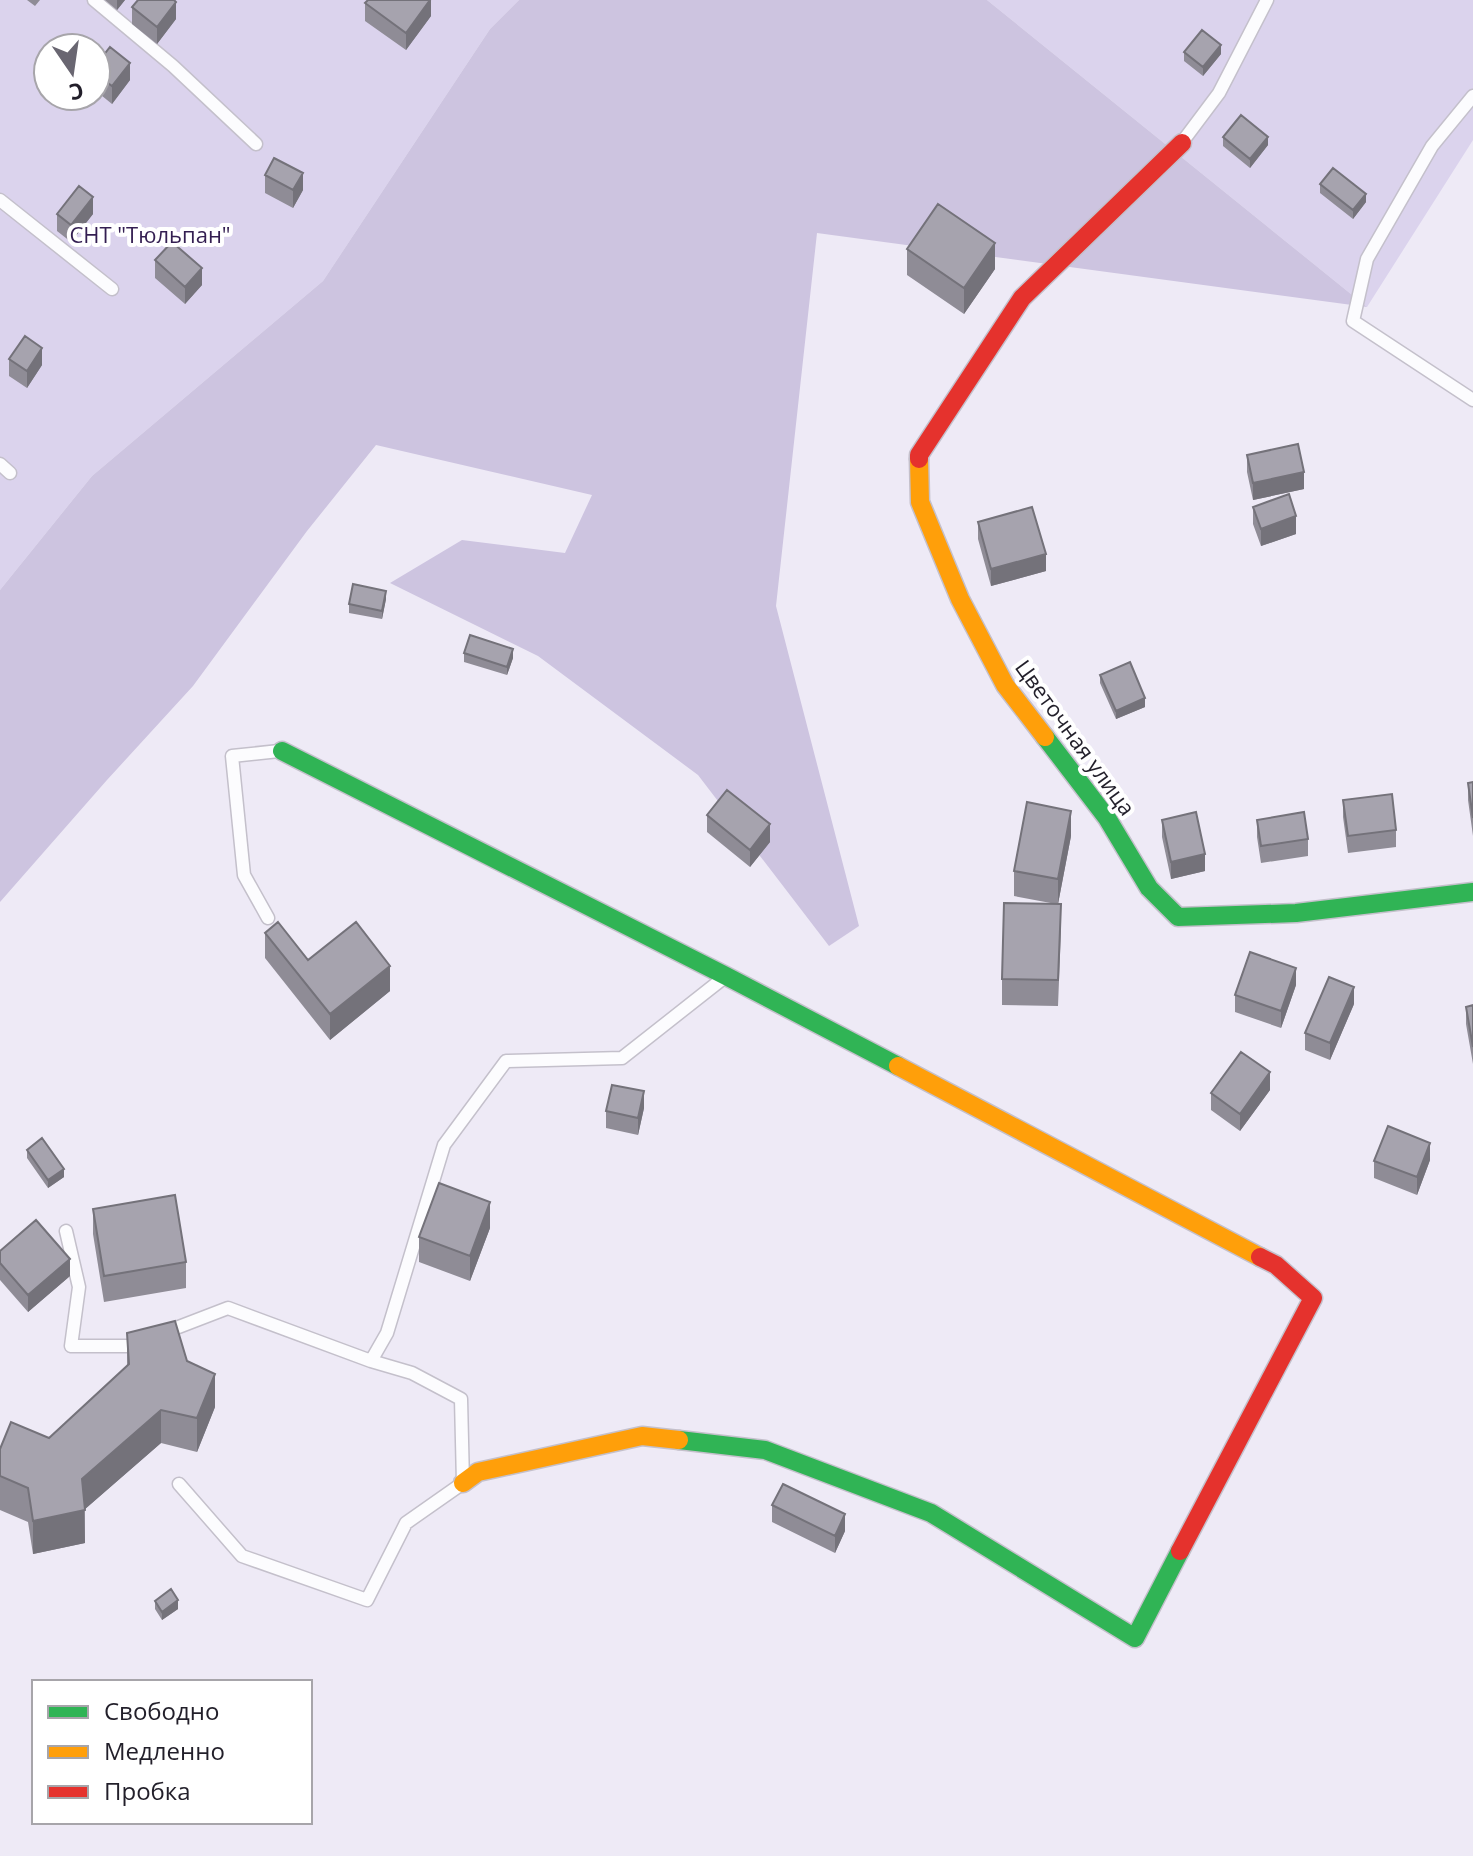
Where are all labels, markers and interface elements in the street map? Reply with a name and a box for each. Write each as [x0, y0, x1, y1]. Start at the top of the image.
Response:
north arrow [32, 32, 112, 112]
text: С [67, 76, 87, 109]
park label: СНТ "Тюльпан" [69, 219, 231, 249]
street label: Цветочная улица [1009, 653, 1143, 821]
legend [32, 1680, 312, 1824]
text: Свободно [104, 1694, 219, 1727]
text: Медленно [104, 1734, 225, 1767]
text: Пробка [104, 1774, 191, 1807]

